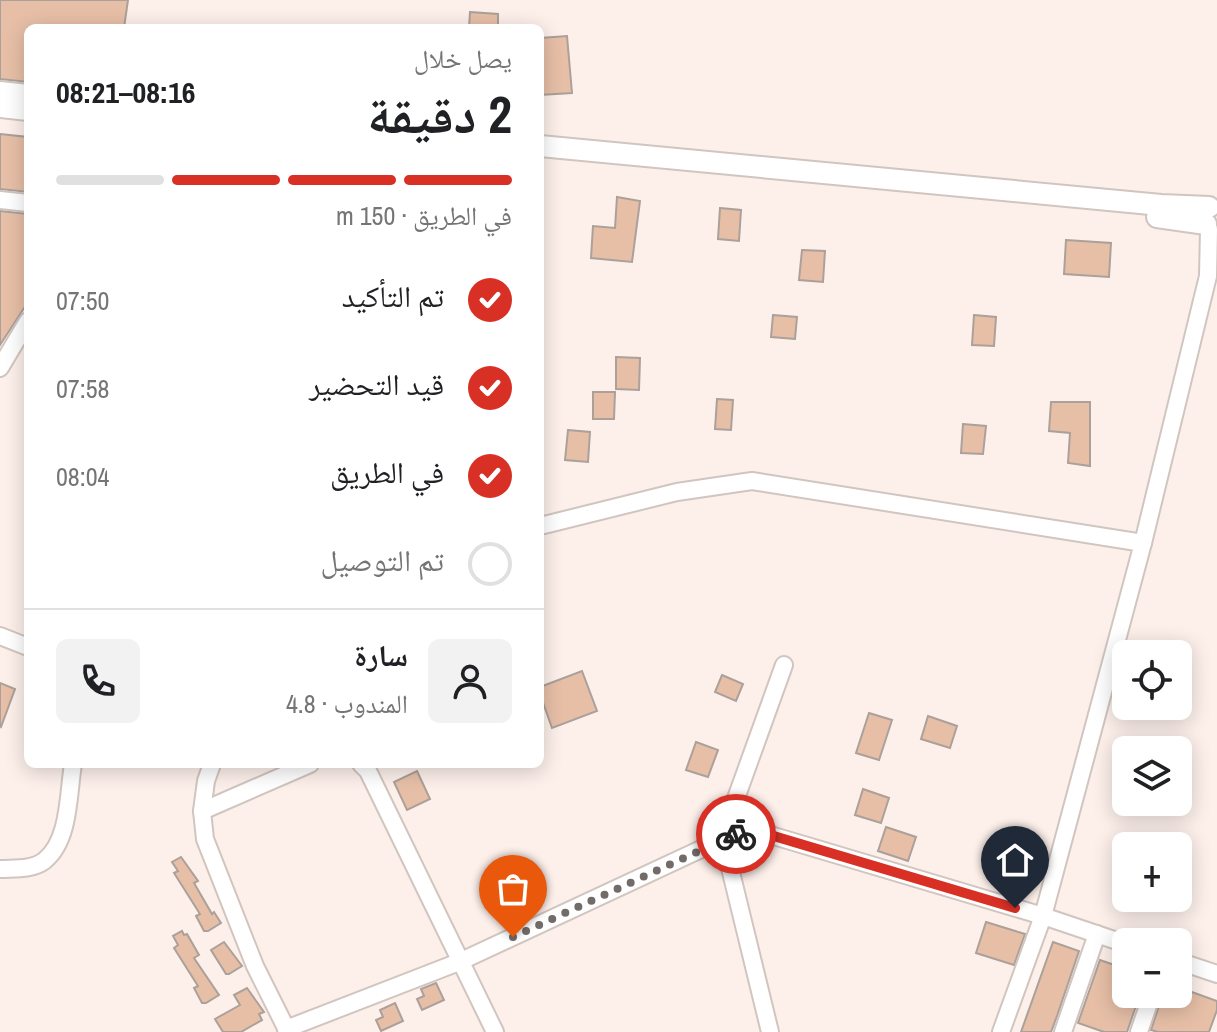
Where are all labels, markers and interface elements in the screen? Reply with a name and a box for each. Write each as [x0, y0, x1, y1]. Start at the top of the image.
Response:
text: يصل خلال [414, 41, 512, 76]
text: 08:16–08:21 [56, 72, 196, 112]
text: 2 دقيقة [367, 79, 512, 149]
text: في الطريق · 150 m [336, 198, 512, 233]
text: تم التأكيد [342, 276, 444, 316]
icon: check [468, 278, 512, 322]
text: 07:50 [56, 283, 109, 318]
text: قيد التحضير [309, 364, 444, 404]
icon: check [468, 366, 512, 410]
text: 07:58 [56, 371, 109, 406]
text: في الطريق [330, 452, 444, 492]
icon: check [468, 454, 512, 498]
text: 08:04 [56, 459, 109, 494]
text: تم التوصيل [321, 540, 444, 580]
text: سارة [354, 635, 408, 675]
button: phone [56, 639, 140, 723]
button: person [428, 639, 512, 723]
map controls [1112, 640, 1192, 1008]
button: locate [1112, 640, 1192, 720]
text: المندوب · 4.8 [286, 686, 408, 721]
button: layers [1112, 736, 1192, 816]
courier [696, 794, 776, 874]
icon: bike [714, 812, 758, 856]
pin [981, 826, 1049, 908]
button: + [1112, 832, 1192, 912]
icon: home [993, 838, 1037, 882]
pin [479, 855, 547, 937]
icon: bag [491, 867, 535, 911]
button: − [1112, 928, 1192, 1008]

